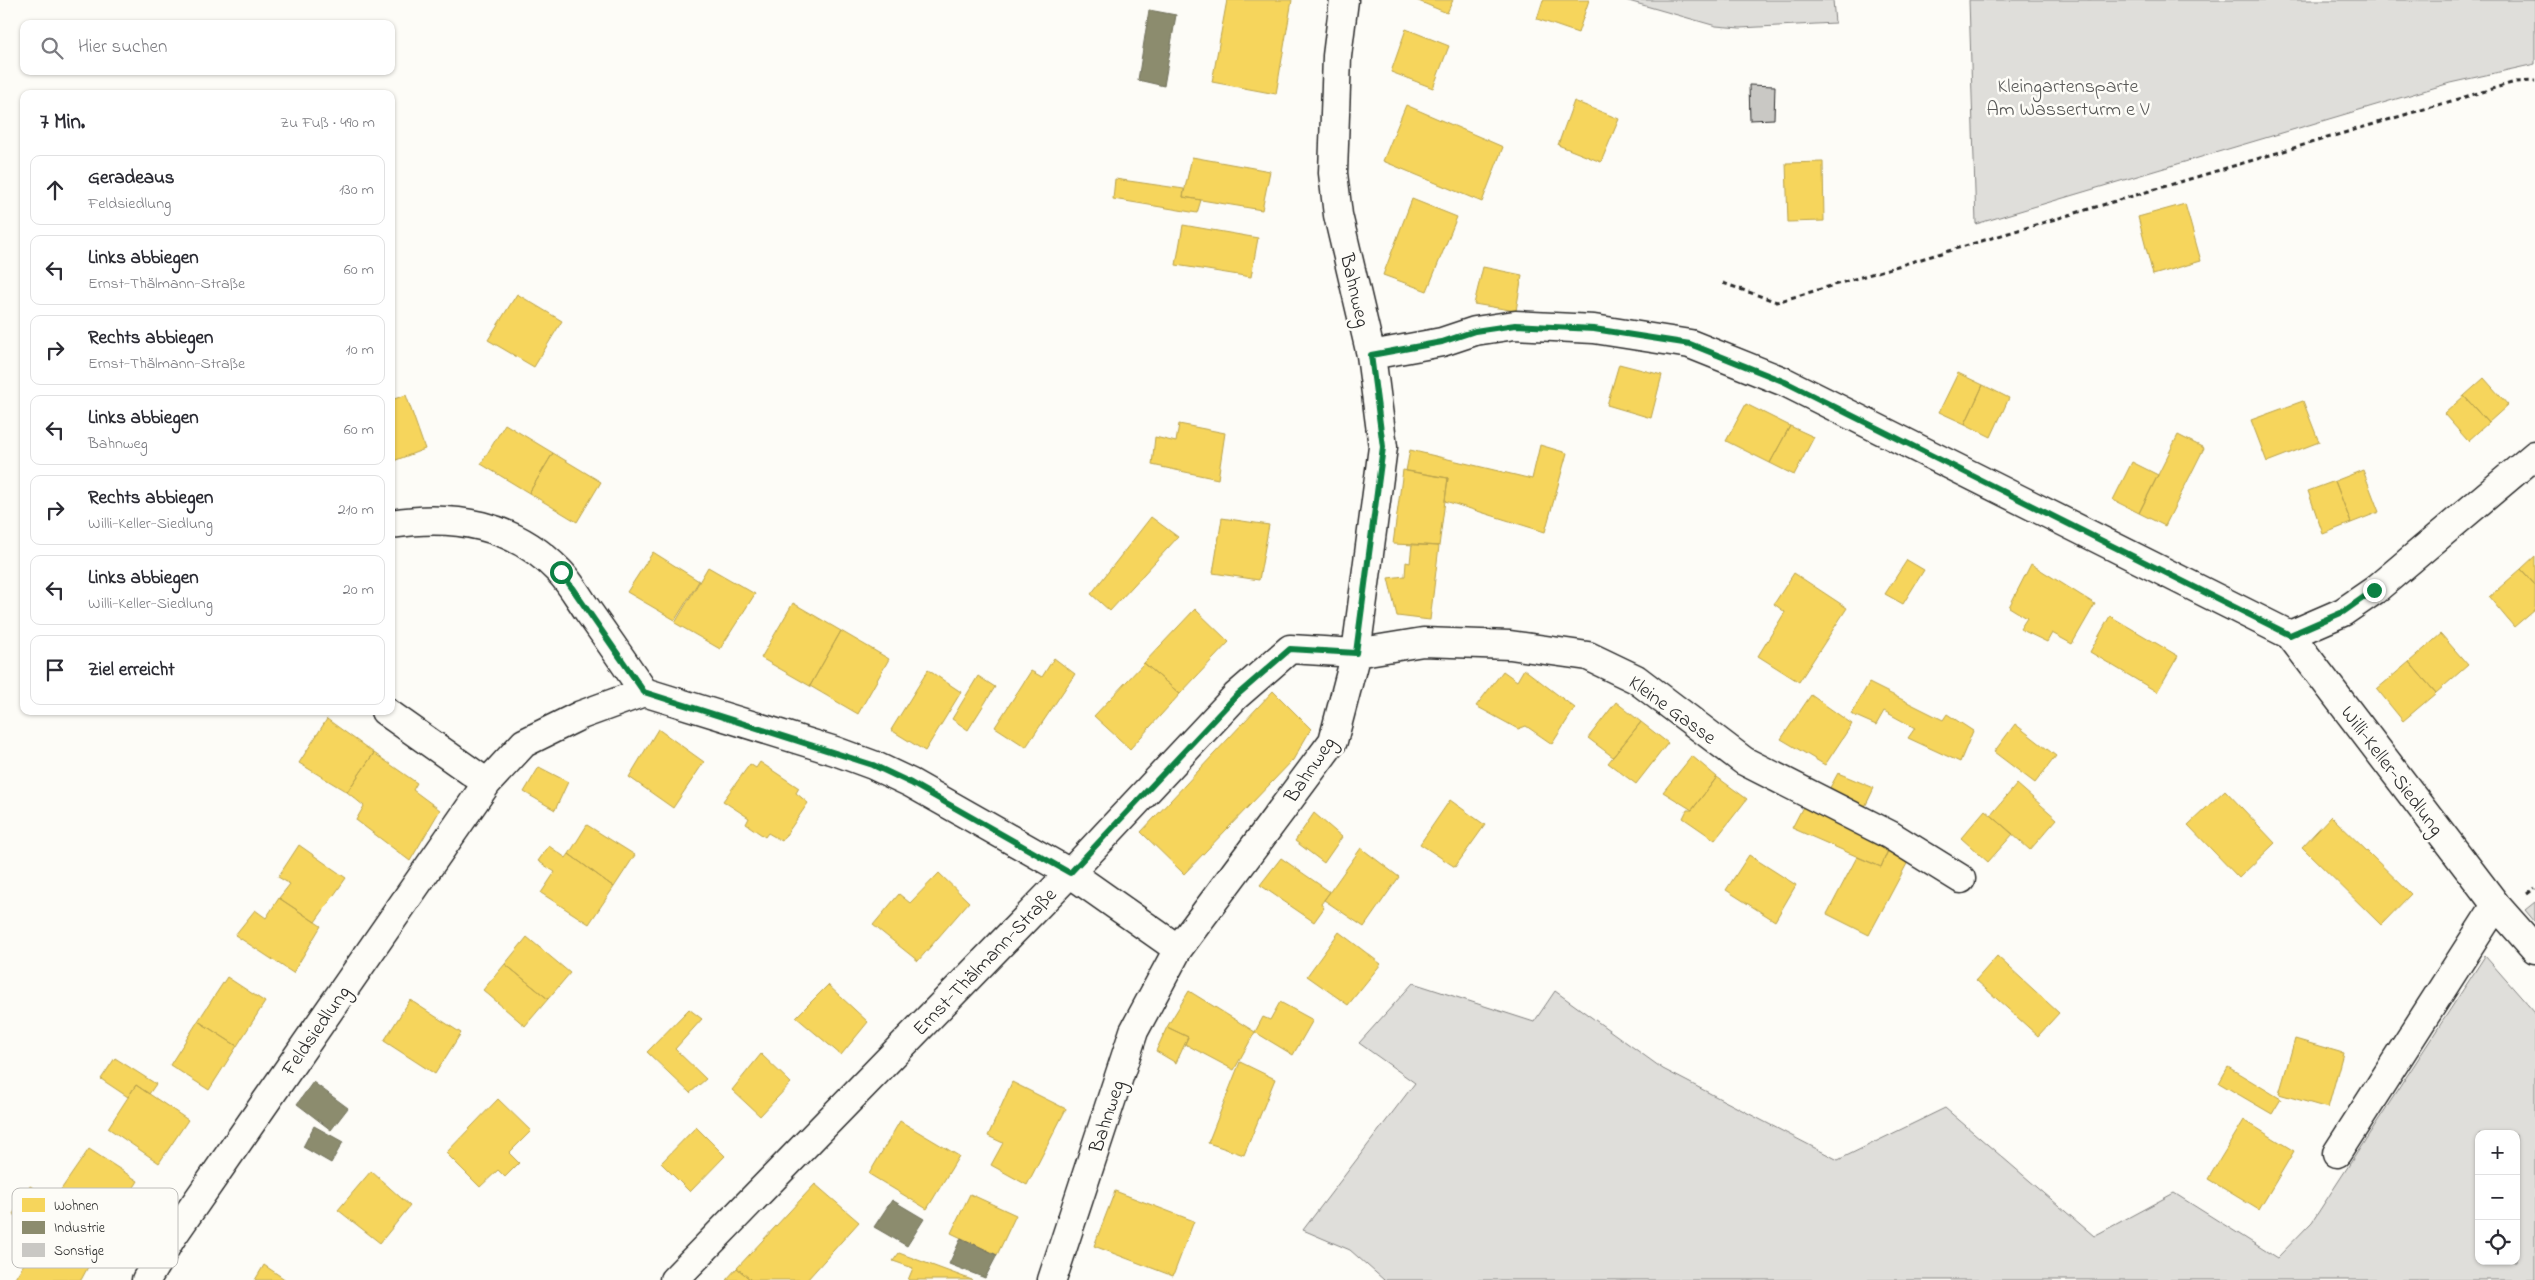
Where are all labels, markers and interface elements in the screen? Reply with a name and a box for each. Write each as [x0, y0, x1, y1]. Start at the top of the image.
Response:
search box [20, 20, 395, 75]
icon: search [38, 34, 66, 62]
text: Hier suchen [78, 34, 167, 61]
park label: Kleingartensparte Am Wasserturm e V [1987, 73, 2150, 125]
text: 7 Min. [40, 108, 85, 138]
text: Zu Fuß · 490 m [280, 111, 375, 135]
text: Geradeaus [88, 165, 175, 192]
icon: ahead [41, 176, 69, 204]
text: 130 m [339, 178, 374, 202]
text: Feldsiedlung [88, 192, 171, 216]
text: Links abbiegen [88, 245, 199, 272]
street label: Bahnweg [1330, 250, 1376, 330]
icon: left [41, 256, 69, 284]
text: 60 m [344, 258, 374, 282]
text: Ernst-Thälmann-Straße [88, 272, 245, 296]
text: Rechts abbiegen [88, 325, 213, 352]
icon: right [41, 336, 69, 364]
text: 10 m [346, 338, 374, 362]
text: Ernst-Thälmann-Straße [88, 352, 245, 376]
text: Links abbiegen [88, 405, 199, 432]
icon: left [41, 416, 69, 444]
text: 60 m [344, 418, 374, 442]
text: Bahnweg [88, 432, 148, 456]
text: Rechts abbiegen [88, 485, 213, 512]
icon: right [41, 496, 69, 524]
text: 210 m [338, 498, 374, 522]
text: Willi-Keller-Siedlung [88, 512, 213, 536]
route start [550, 561, 573, 584]
text: Links abbiegen [88, 565, 199, 592]
icon: left [41, 576, 69, 604]
text: 20 m [343, 578, 374, 602]
route end [2363, 579, 2386, 602]
text: Willi-Keller-Siedlung [88, 592, 213, 616]
icon: arrive [41, 656, 69, 684]
text: Ziel erreicht [88, 657, 175, 684]
street label: Kleine Gasse [1622, 669, 1721, 753]
street label: Willi-Keller-Siedlung [2332, 700, 2450, 843]
street label: Bahnweg [1278, 731, 1345, 811]
street label: Ernst-Thälmann-Straße [907, 882, 1065, 1044]
street label: Feldsiedlung [275, 980, 360, 1084]
street label: Bahnweg [1083, 1077, 1135, 1158]
map controls [2475, 1130, 2520, 1265]
button: + [2475, 1130, 2520, 1175]
button: − [2475, 1175, 2520, 1220]
legend [12, 1188, 178, 1268]
text: Wohnen [54, 1196, 99, 1217]
text: Industrie [54, 1218, 106, 1239]
button: locate [2475, 1220, 2520, 1265]
text: Sonstige [54, 1241, 105, 1263]

